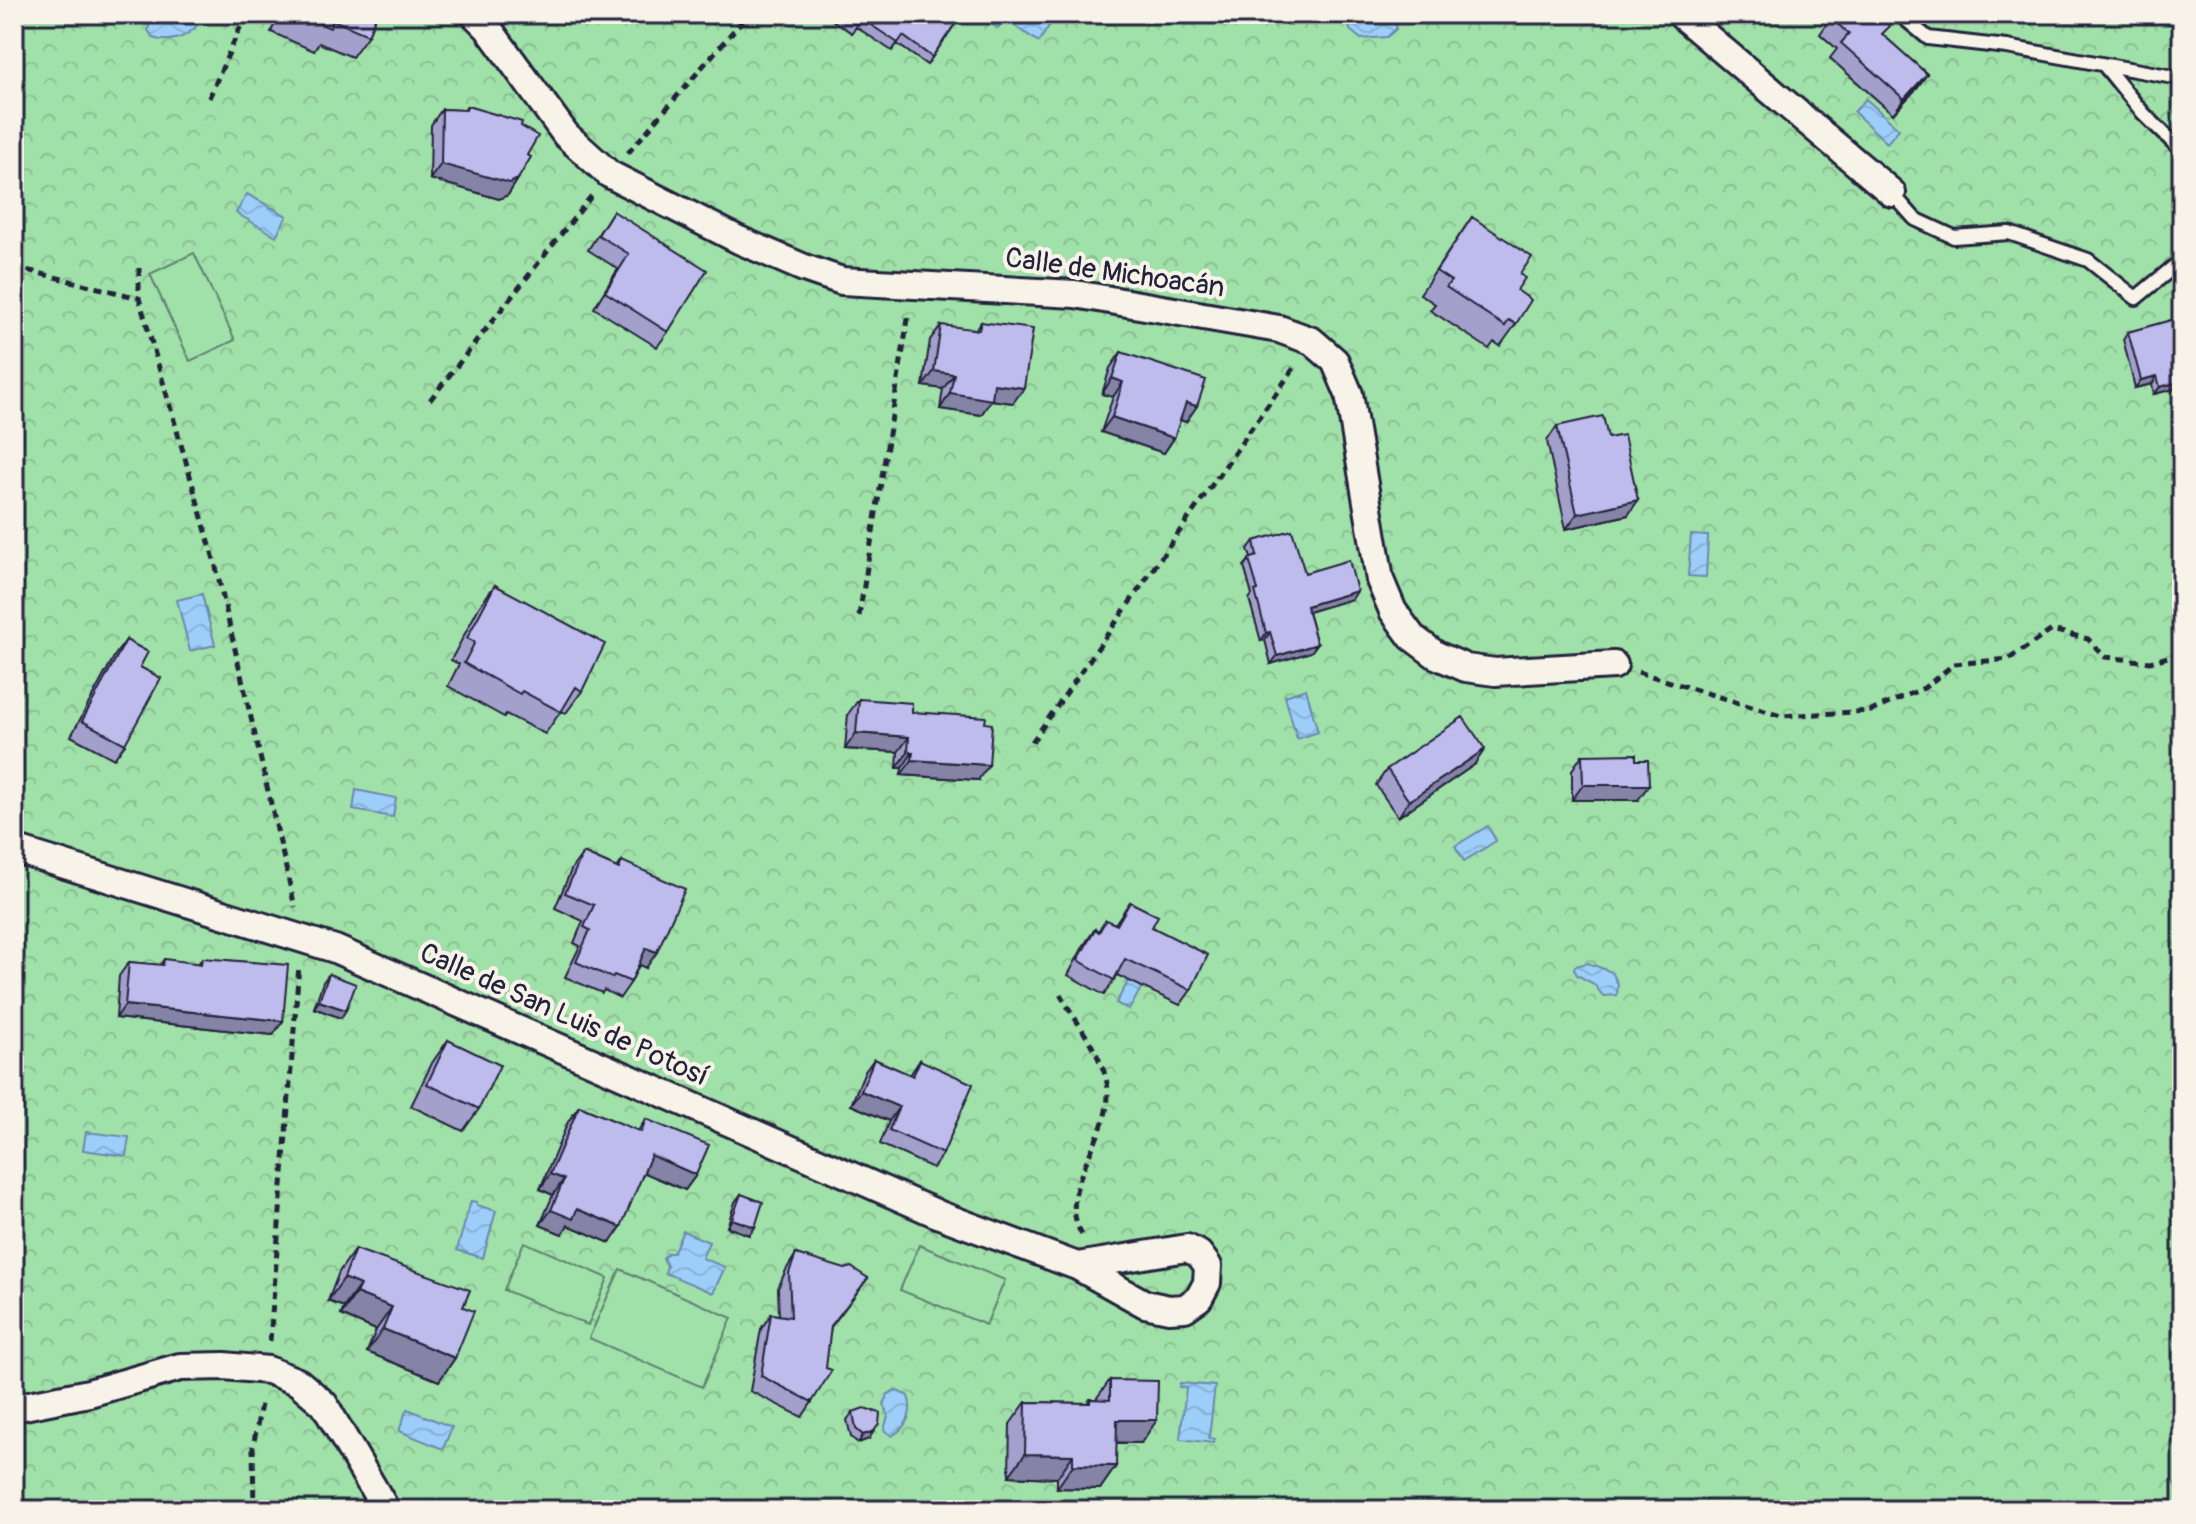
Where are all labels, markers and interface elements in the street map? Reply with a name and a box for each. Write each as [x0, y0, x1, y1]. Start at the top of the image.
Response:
street label: Calle de Michoacán [1003, 240, 1227, 306]
street label: Calle de San Luis de Potosí [414, 935, 714, 1095]

